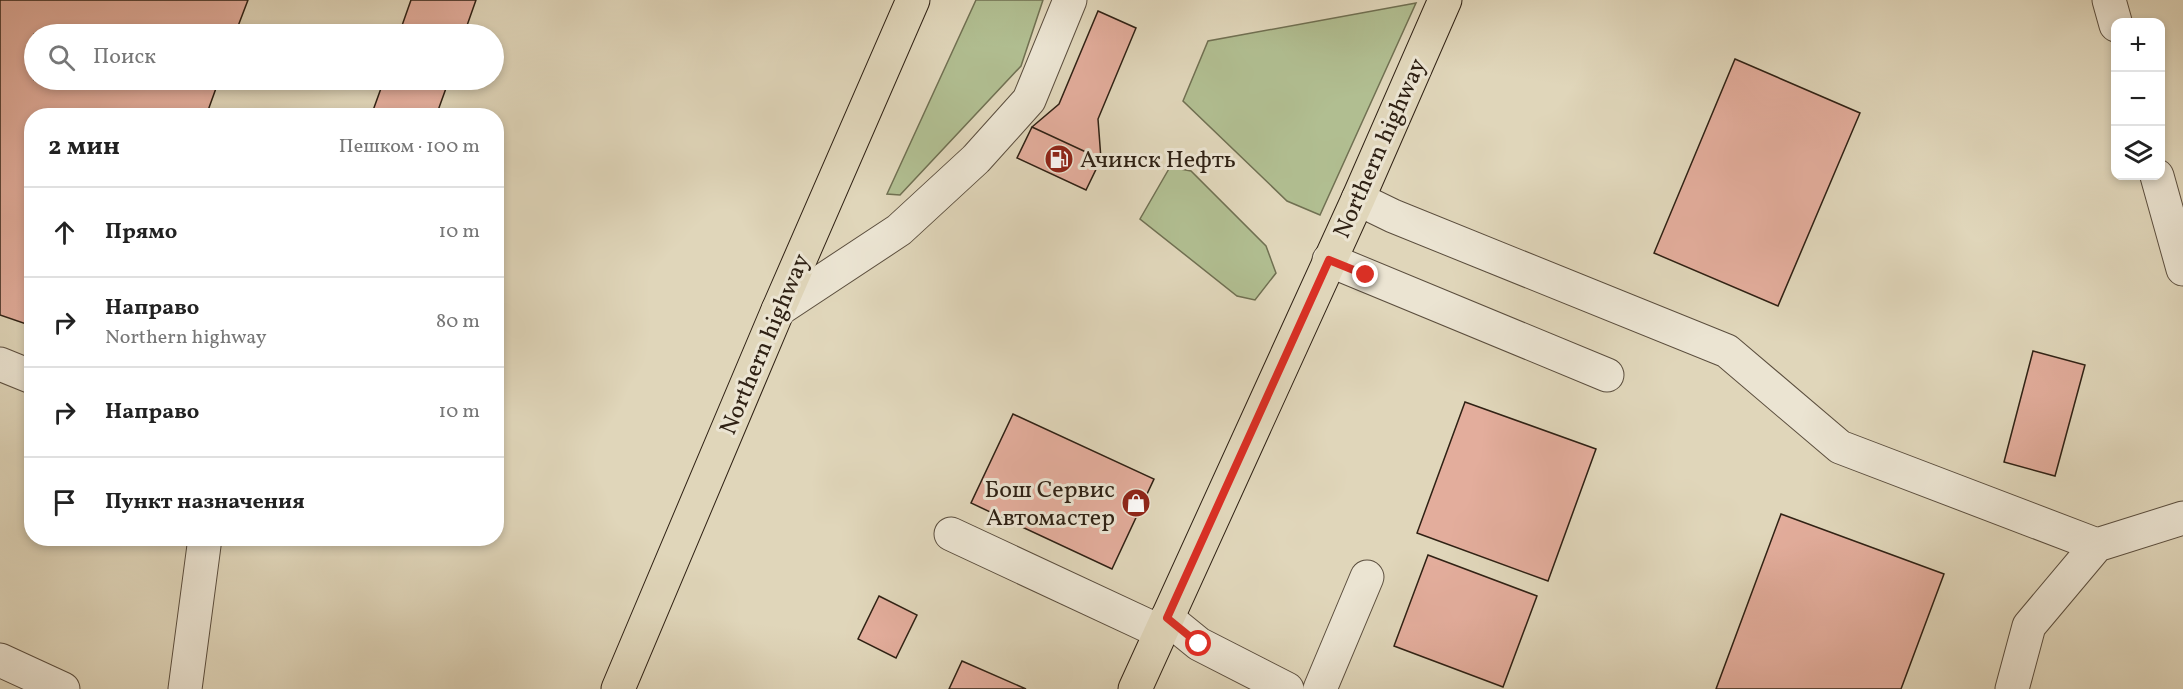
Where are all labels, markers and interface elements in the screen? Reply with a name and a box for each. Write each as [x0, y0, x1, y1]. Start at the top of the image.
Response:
map controls [2111, 18, 2165, 180]
button: + [2111, 18, 2165, 72]
search box [24, 24, 504, 90]
icon: search [45, 41, 78, 74]
text: Поиск [93, 42, 156, 73]
street label: Northern highway [1326, 53, 1436, 244]
button: − [2111, 72, 2165, 126]
button: layers [2111, 126, 2165, 180]
text: 2 мин [48, 129, 120, 165]
text: Пешком · 100 m [339, 133, 480, 161]
fuel station icon: Ачинск Нефть [1043, 143, 1075, 175]
place label: Ачинск Нефть [1080, 144, 1236, 178]
icon: ahead [48, 216, 81, 249]
text: Прямо [105, 217, 177, 248]
text: 10 m [439, 218, 480, 246]
street label: Northern highway [712, 249, 819, 441]
route end [1352, 261, 1378, 287]
text: Направо [105, 293, 199, 324]
icon: right [48, 306, 81, 339]
text: 80 m [436, 308, 480, 336]
text: Northern highway [105, 324, 267, 352]
icon: right [48, 396, 81, 429]
text: Направо [105, 397, 199, 428]
text: 10 m [439, 398, 480, 426]
place label: Бош Сервис Автомастер [984, 474, 1115, 536]
icon: arrive [48, 486, 81, 519]
text: Пункт назначения [105, 487, 305, 518]
shop icon: Бош Сервис Автомастер [1120, 487, 1152, 519]
route start [1185, 630, 1211, 656]

